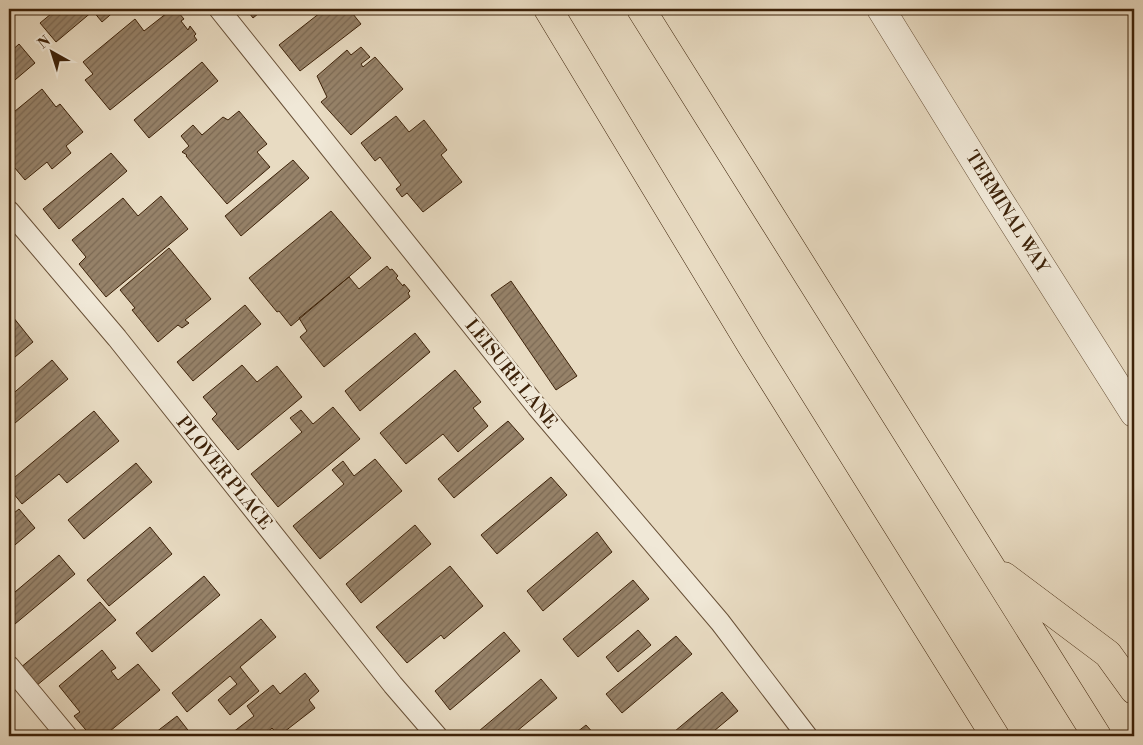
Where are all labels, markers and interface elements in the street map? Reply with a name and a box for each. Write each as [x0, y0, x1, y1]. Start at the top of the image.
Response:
north arrow [28, 28, 78, 78]
text: N [34, 32, 54, 53]
street label: TERMINAL WAY [960, 147, 1054, 278]
street label: LEISURE LANE [460, 315, 562, 433]
street label: PLOVER PLACE [171, 412, 277, 534]

